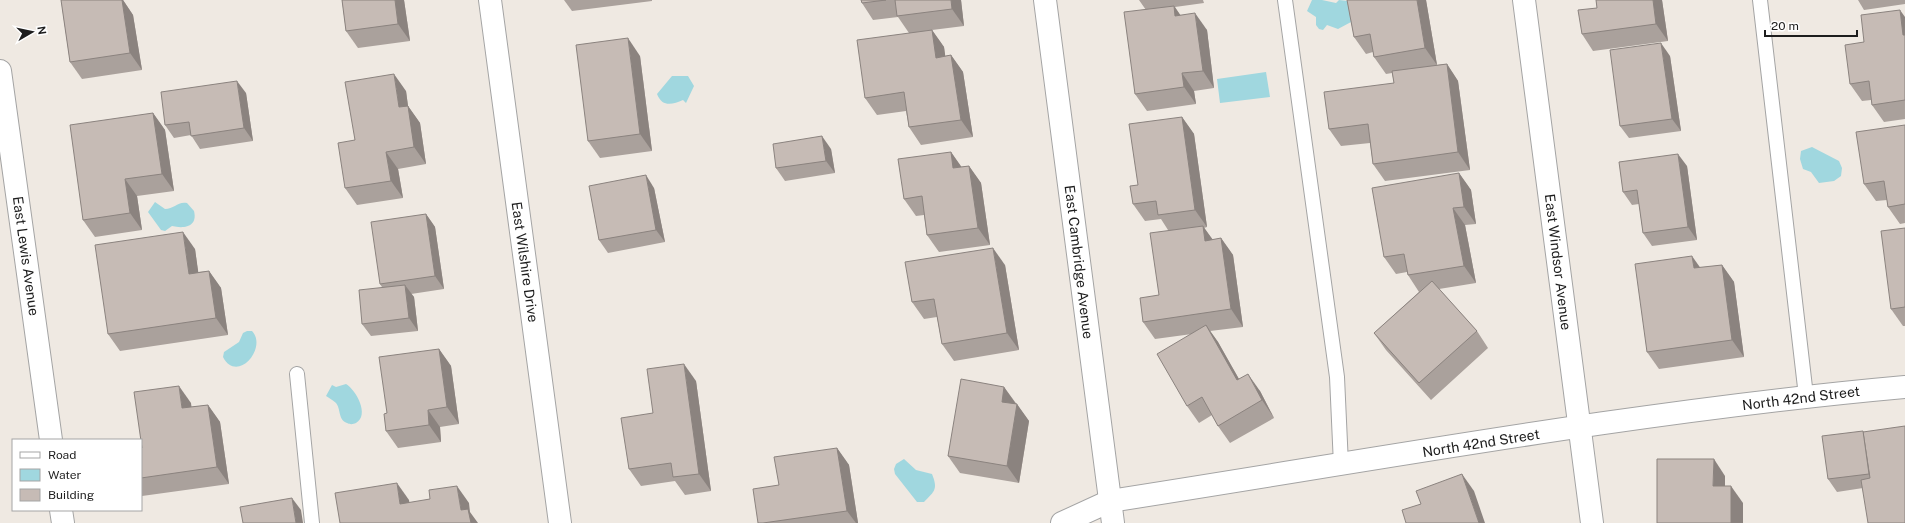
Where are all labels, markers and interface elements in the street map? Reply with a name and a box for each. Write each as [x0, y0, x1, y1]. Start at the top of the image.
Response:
north arrow [12, 12, 52, 52]
scale bar [1765, 12, 1857, 38]
text: 20 m [1771, 19, 1799, 33]
text: N [35, 25, 48, 36]
street label: East Cambridge Avenue [1062, 184, 1096, 340]
street label: East Windsor Avenue [1542, 193, 1574, 331]
street label: East Lewis Avenue [10, 195, 42, 317]
street label: East Wilshire Drive [509, 201, 541, 323]
street label: North 42nd Street [1741, 383, 1861, 413]
street label: North 42nd Street [1421, 426, 1541, 460]
legend [12, 439, 142, 511]
text: Road [48, 448, 76, 462]
text: Water [48, 468, 82, 482]
text: Building [48, 488, 94, 502]

